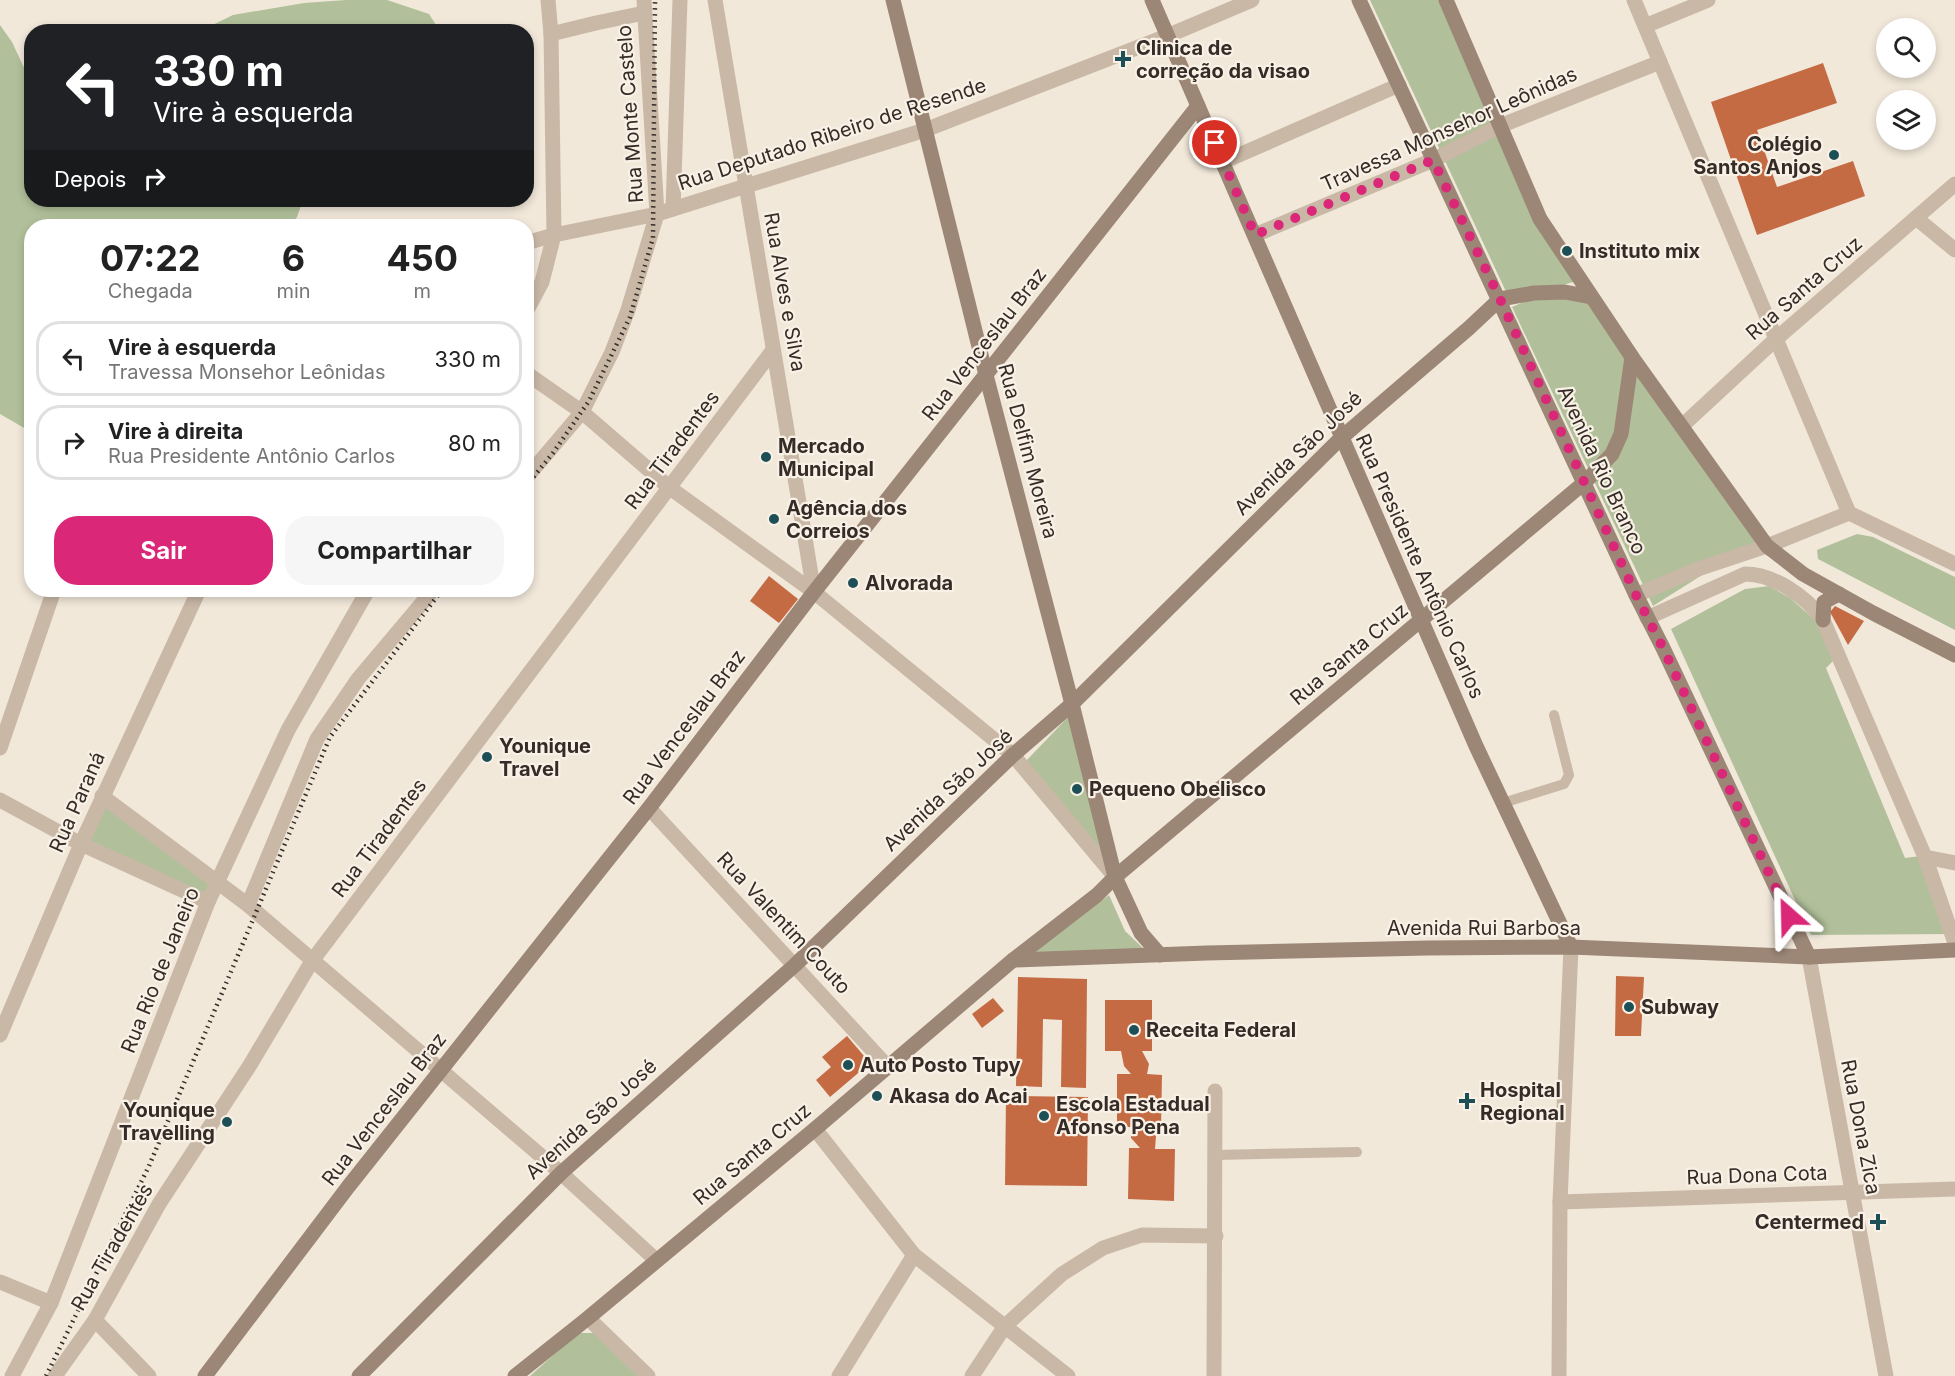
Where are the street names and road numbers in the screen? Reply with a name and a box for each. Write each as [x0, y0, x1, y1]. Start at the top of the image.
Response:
street label: Rua Monte Castelo [612, 24, 648, 204]
street label: Travessa Monsehor Leônidas [1317, 62, 1581, 196]
street label: Rua Deputado Ribeiro de Resende [675, 73, 989, 195]
street label: Rua Alves e Silva [759, 211, 811, 373]
street label: Rua Santa Cruz [1741, 231, 1867, 345]
street label: Rua Venceslau Braz [917, 263, 1051, 425]
street label: Rua Delfim Moreira [993, 361, 1063, 541]
street label: Avenida Rio Branco [1552, 382, 1652, 558]
street label: Rua Tiradentes [620, 386, 724, 514]
street label: Avenida São José [1229, 386, 1367, 520]
street label: Rua Presidente Antônio Carlos [1351, 430, 1489, 702]
street label: Rua Santa Cruz [1285, 598, 1413, 710]
street label: Rua Venceslau Braz [618, 645, 750, 809]
street label: Avenida São José [878, 724, 1018, 856]
street label: Rua Paraná [44, 748, 110, 856]
street label: Rua Tiradentes [327, 774, 431, 902]
street label: Rua Valentim Couto [712, 847, 856, 999]
street label: Rua Rio de Janeiro [116, 884, 204, 1056]
street label: Avenida Rui Barbosa [1387, 916, 1581, 940]
street label: Rua Venceslau Braz [317, 1028, 451, 1190]
street label: Avenida São José [521, 1054, 661, 1184]
street label: Rua Dona Zica [1836, 1057, 1886, 1197]
street label: Rua Santa Cruz [688, 1098, 816, 1210]
street label: Rua Dona Cota [1686, 1161, 1828, 1189]
street label: Rua Tiradentes [66, 1179, 158, 1315]

